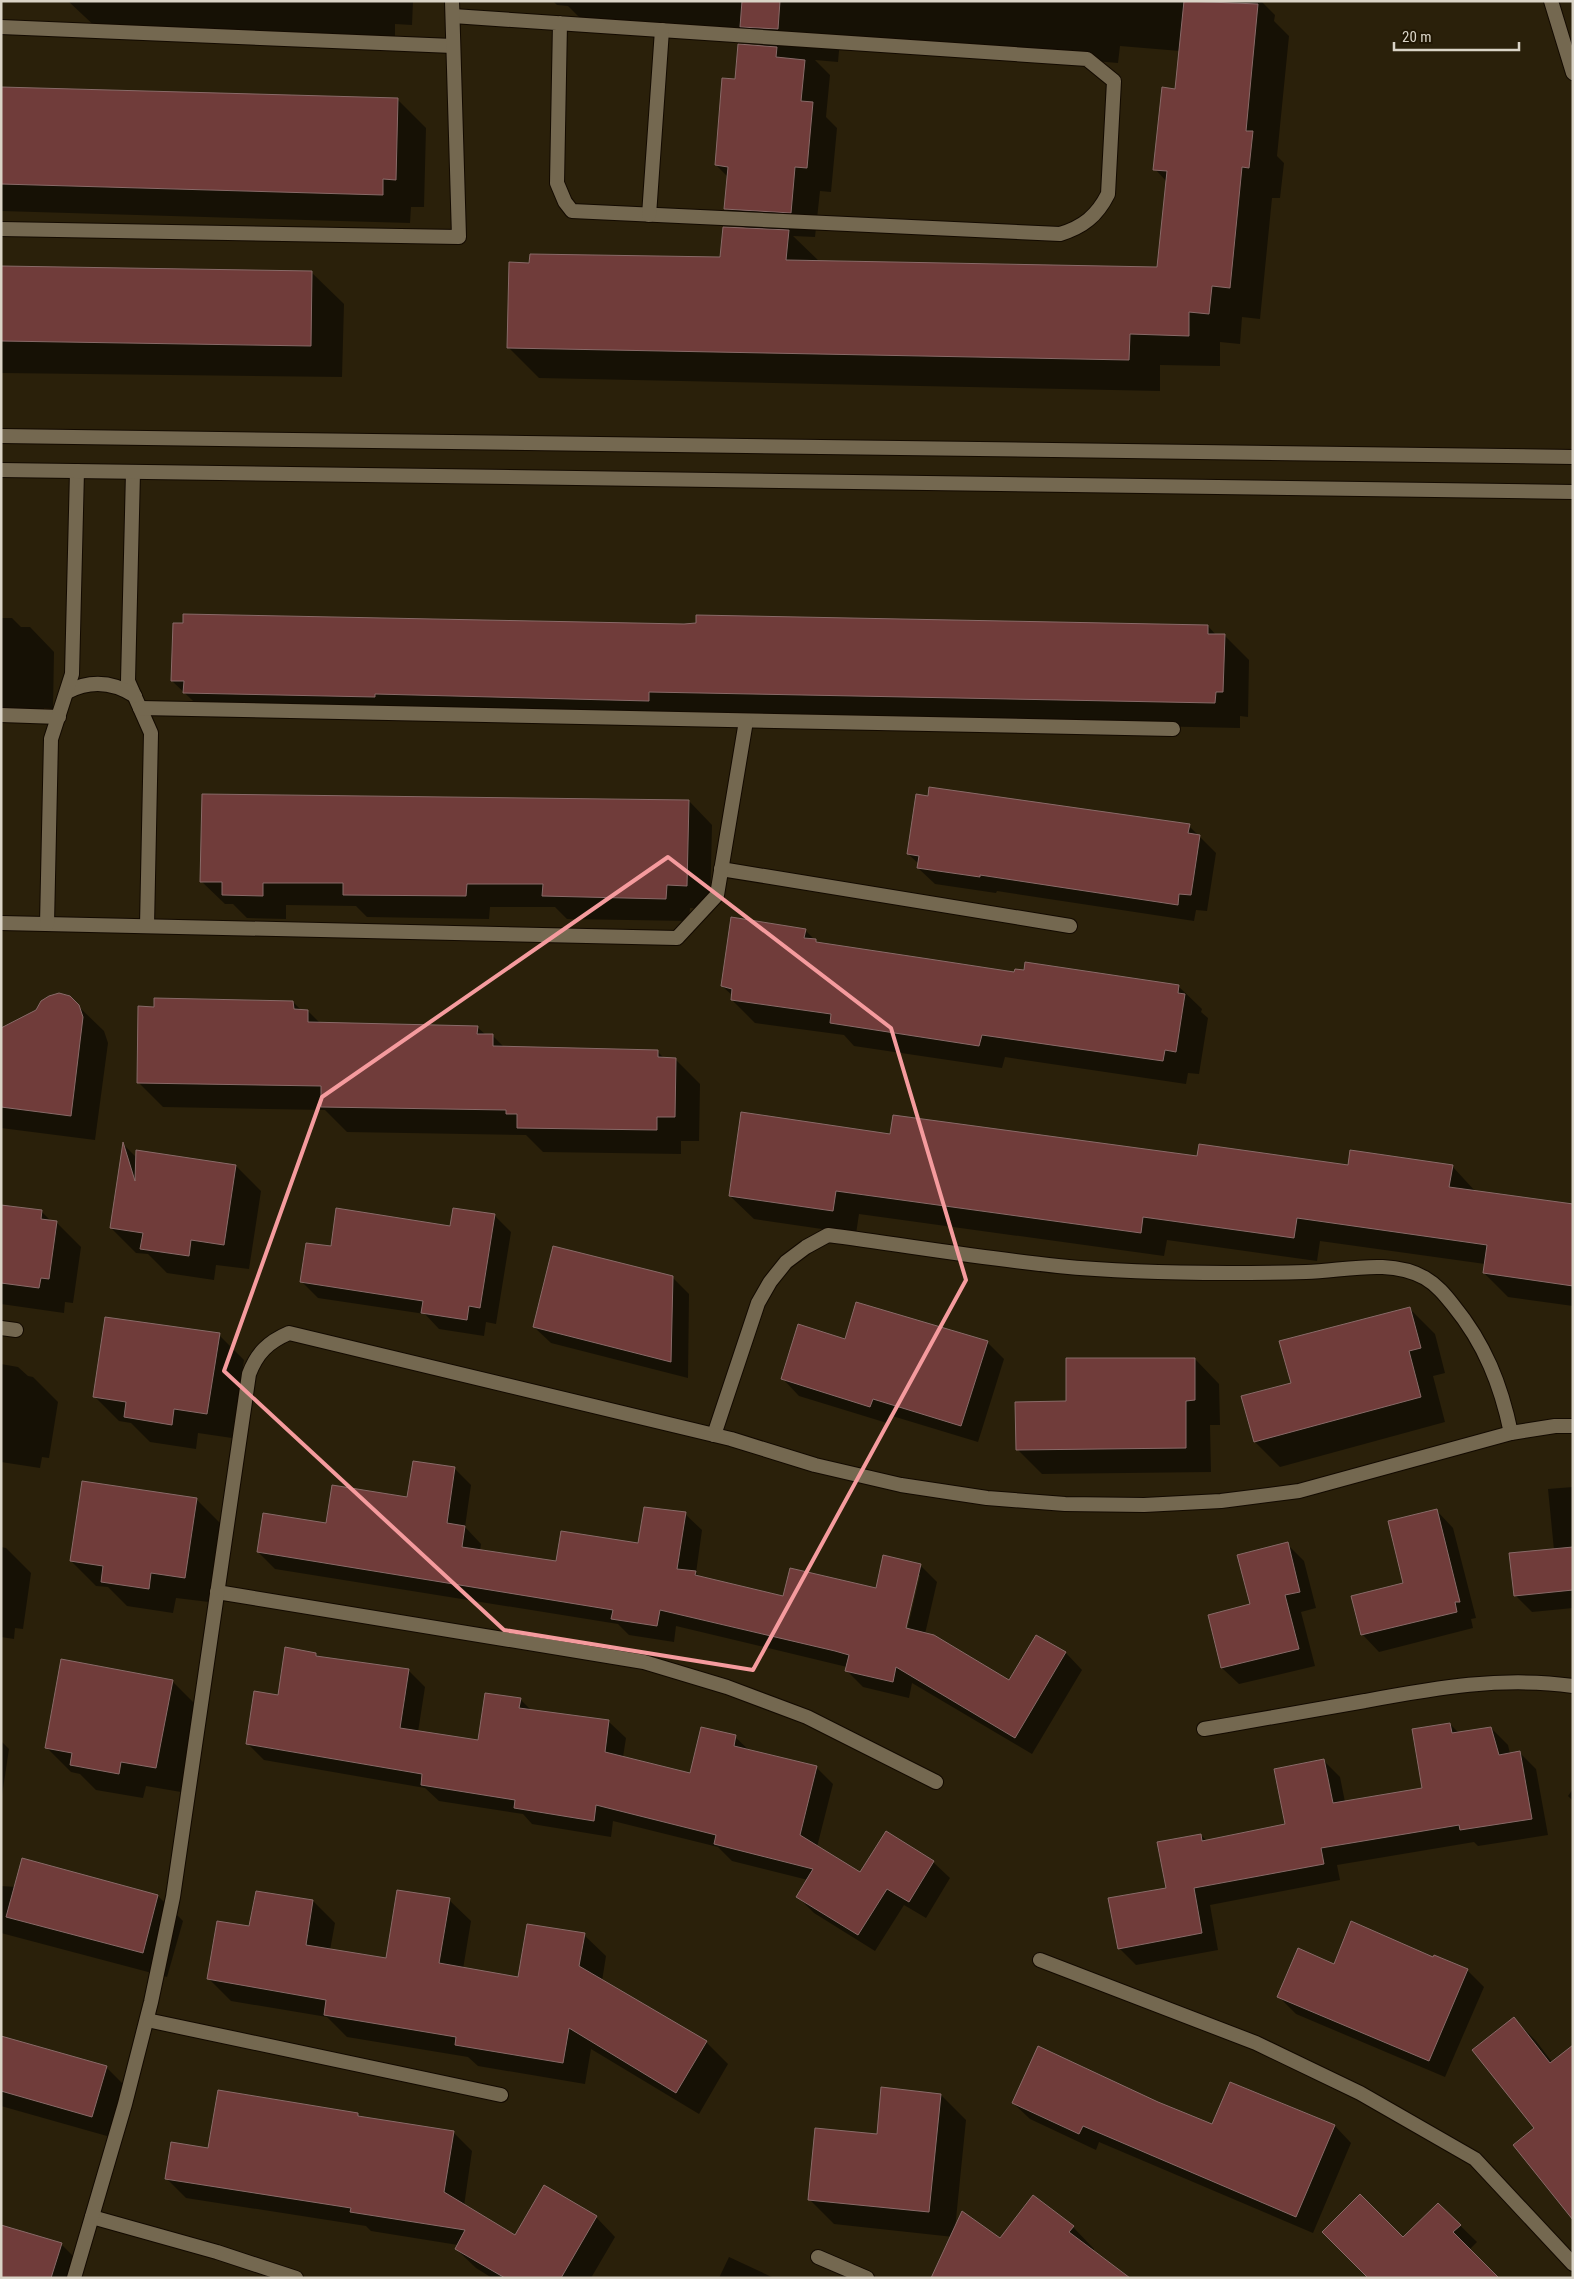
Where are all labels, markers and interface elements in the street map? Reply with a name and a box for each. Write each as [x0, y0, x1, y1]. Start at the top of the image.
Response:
scale bar [1394, 20, 1519, 52]
text: 20 m [1402, 28, 1432, 46]

